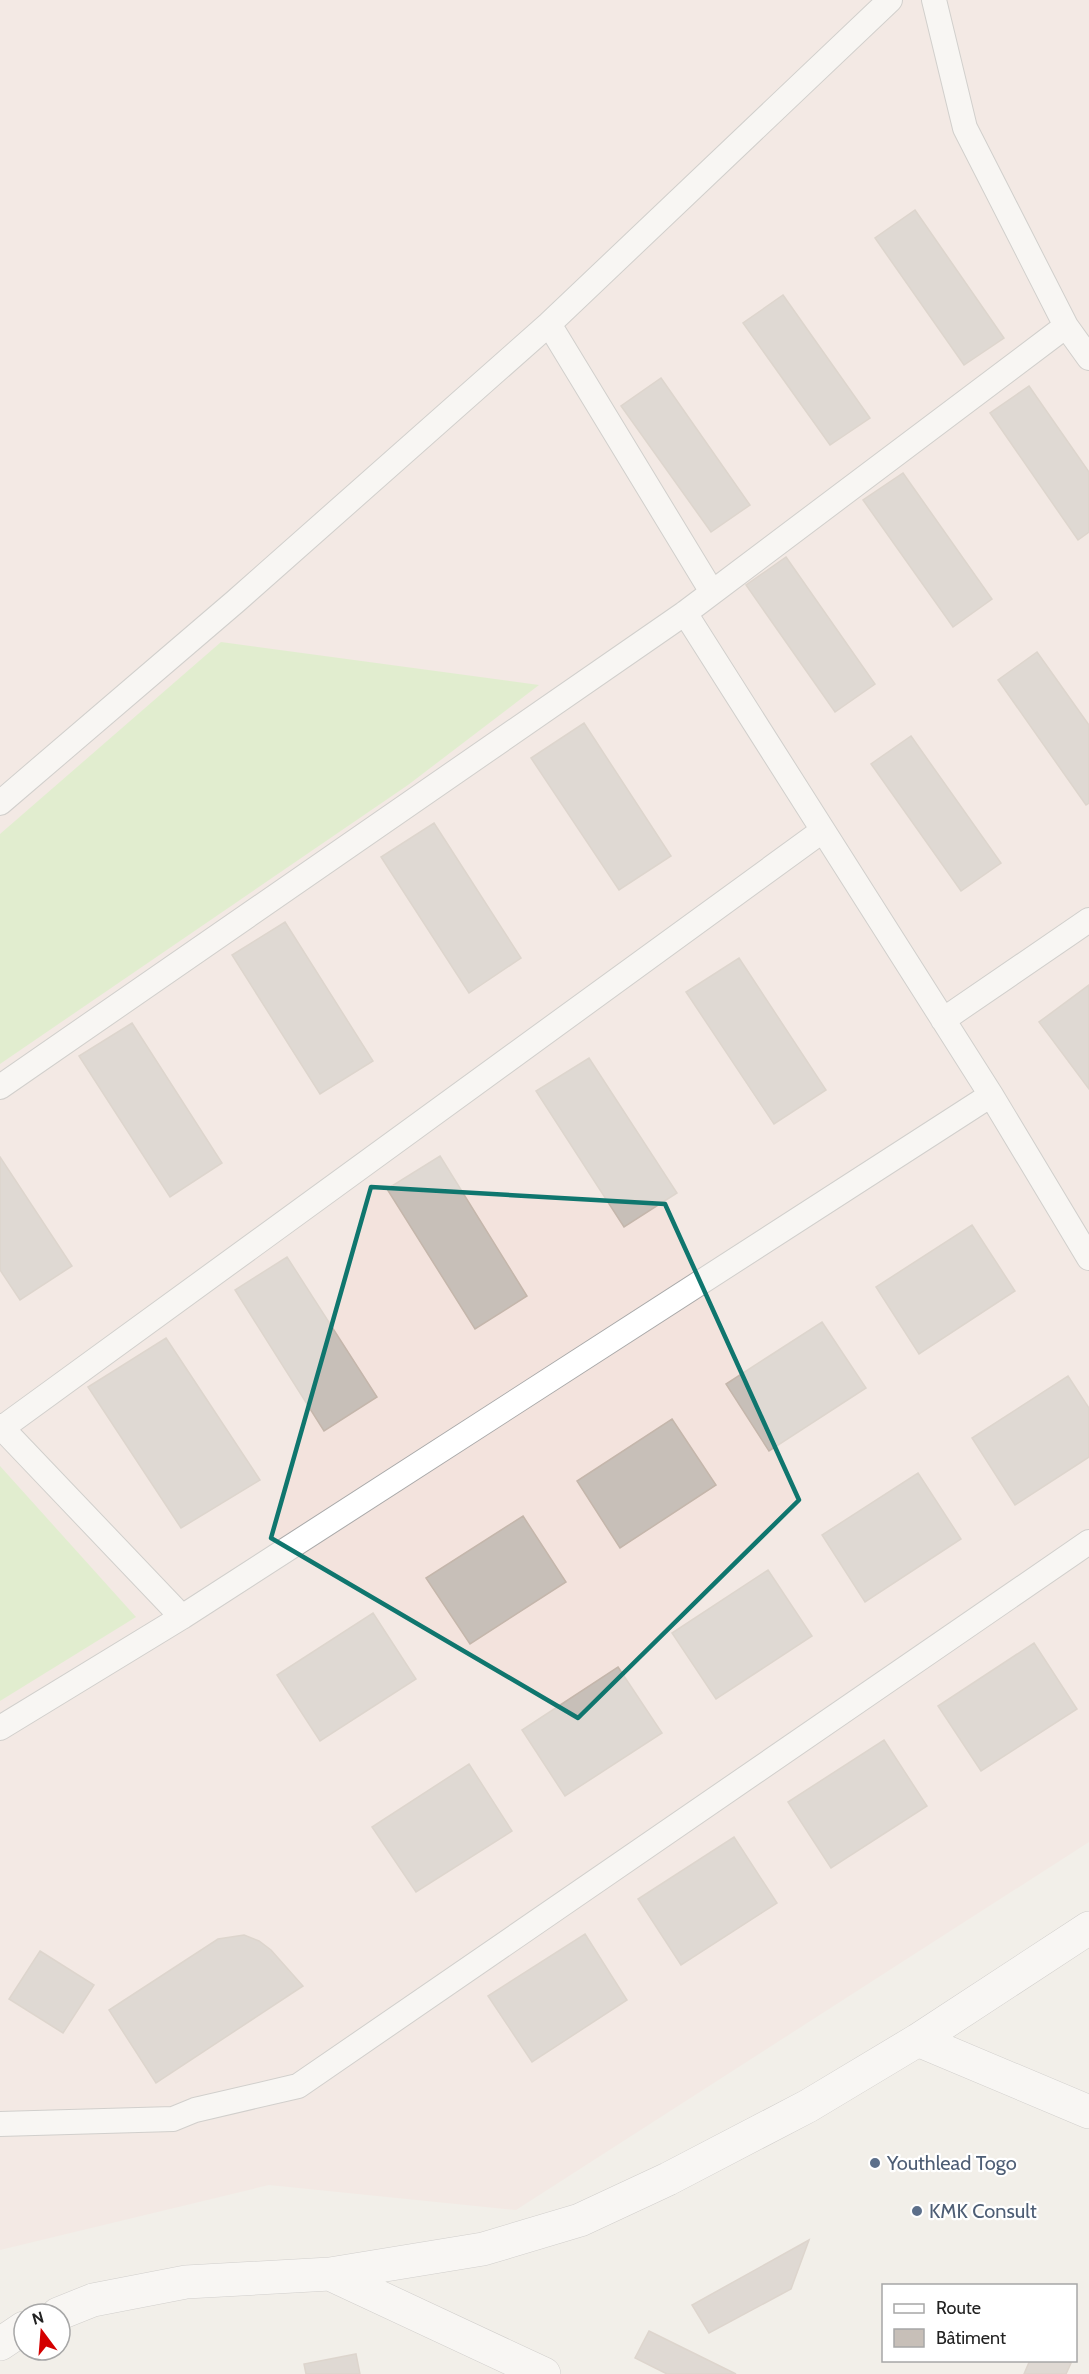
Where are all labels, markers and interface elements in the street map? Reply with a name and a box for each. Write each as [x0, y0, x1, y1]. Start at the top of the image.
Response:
place label: Youthlead Togo [886, 2151, 1017, 2175]
marker: Youthlead Togo [868, 2156, 882, 2170]
place label: KMK Consult [929, 2199, 1037, 2223]
marker: KMK Consult [910, 2204, 924, 2218]
legend [882, 2284, 1077, 2362]
text: Route [936, 2297, 981, 2319]
north arrow [12, 2302, 72, 2362]
text: N [30, 2307, 46, 2329]
text: Bâtiment [936, 2327, 1006, 2349]

